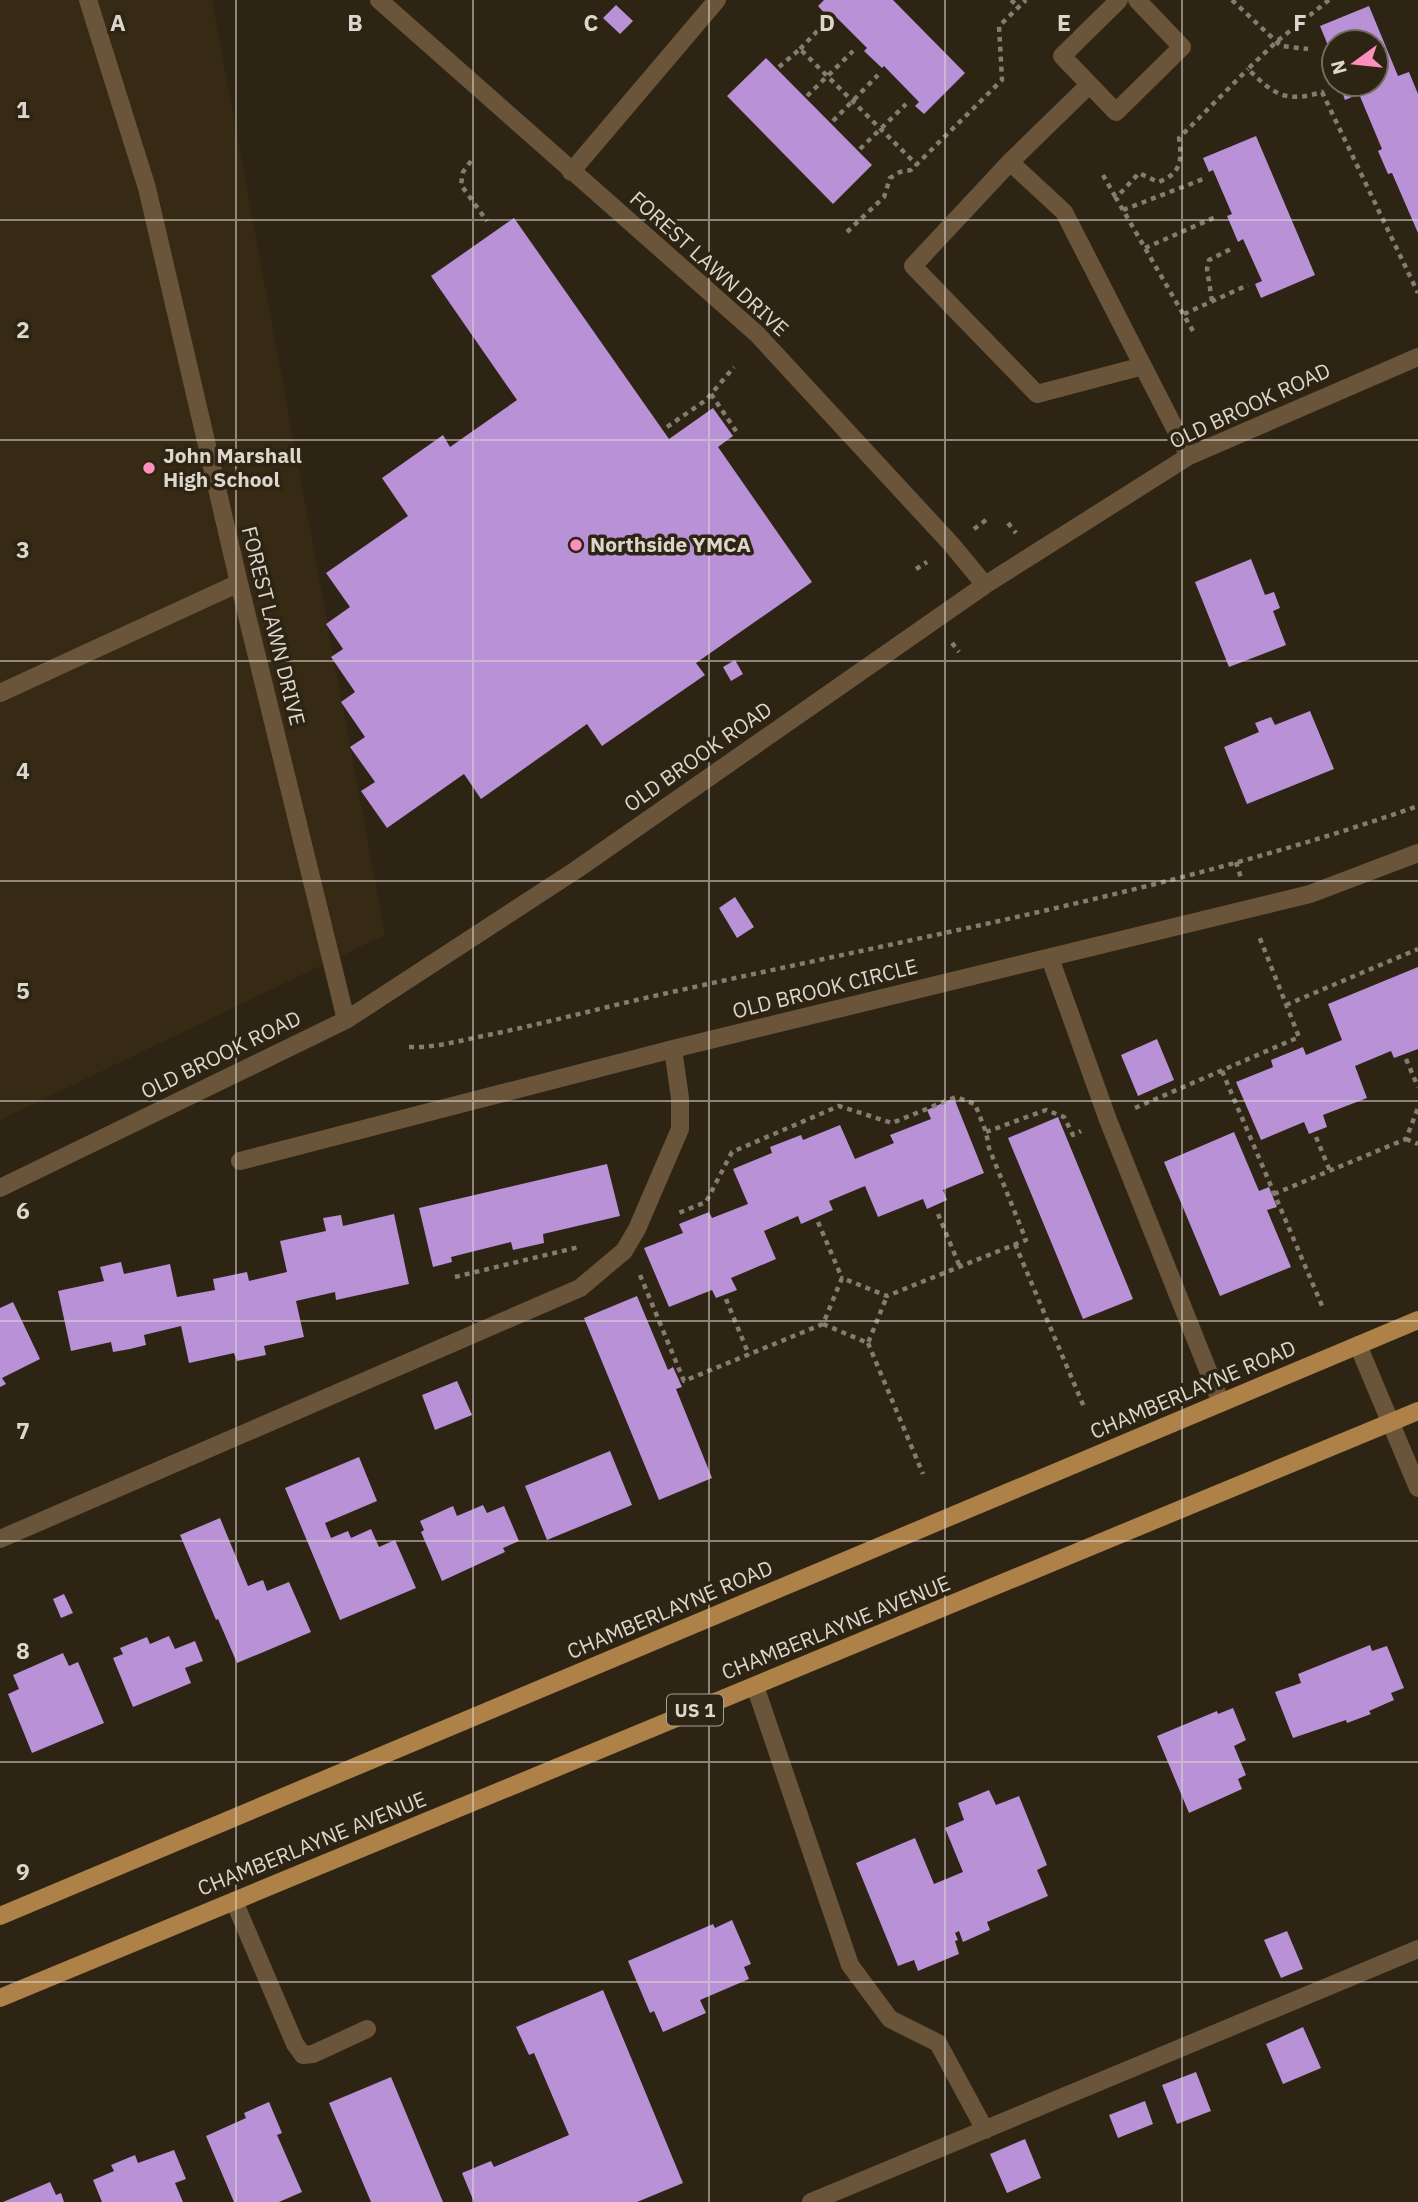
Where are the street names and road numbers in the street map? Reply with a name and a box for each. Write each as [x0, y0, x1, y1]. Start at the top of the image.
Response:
street label: FOREST LAWN DRIVE [624, 184, 795, 342]
street label: OLD BROOK ROAD [1164, 355, 1335, 455]
street label: FOREST LAWN DRIVE [236, 523, 312, 728]
street label: OLD BROOK ROAD [618, 695, 777, 818]
street label: OLD BROOK CIRCLE [729, 951, 920, 1025]
street label: OLD BROOK ROAD [136, 1003, 305, 1105]
street label: CHAMBERLAYNE ROAD [1085, 1333, 1300, 1445]
street label: CHAMBERLAYNE ROAD [562, 1553, 777, 1665]
street label: CHAMBERLAYNE AVENUE [717, 1568, 954, 1686]
road number: US 1 [667, 1694, 723, 1726]
street label: CHAMBERLAYNE AVENUE [193, 1784, 430, 1902]

